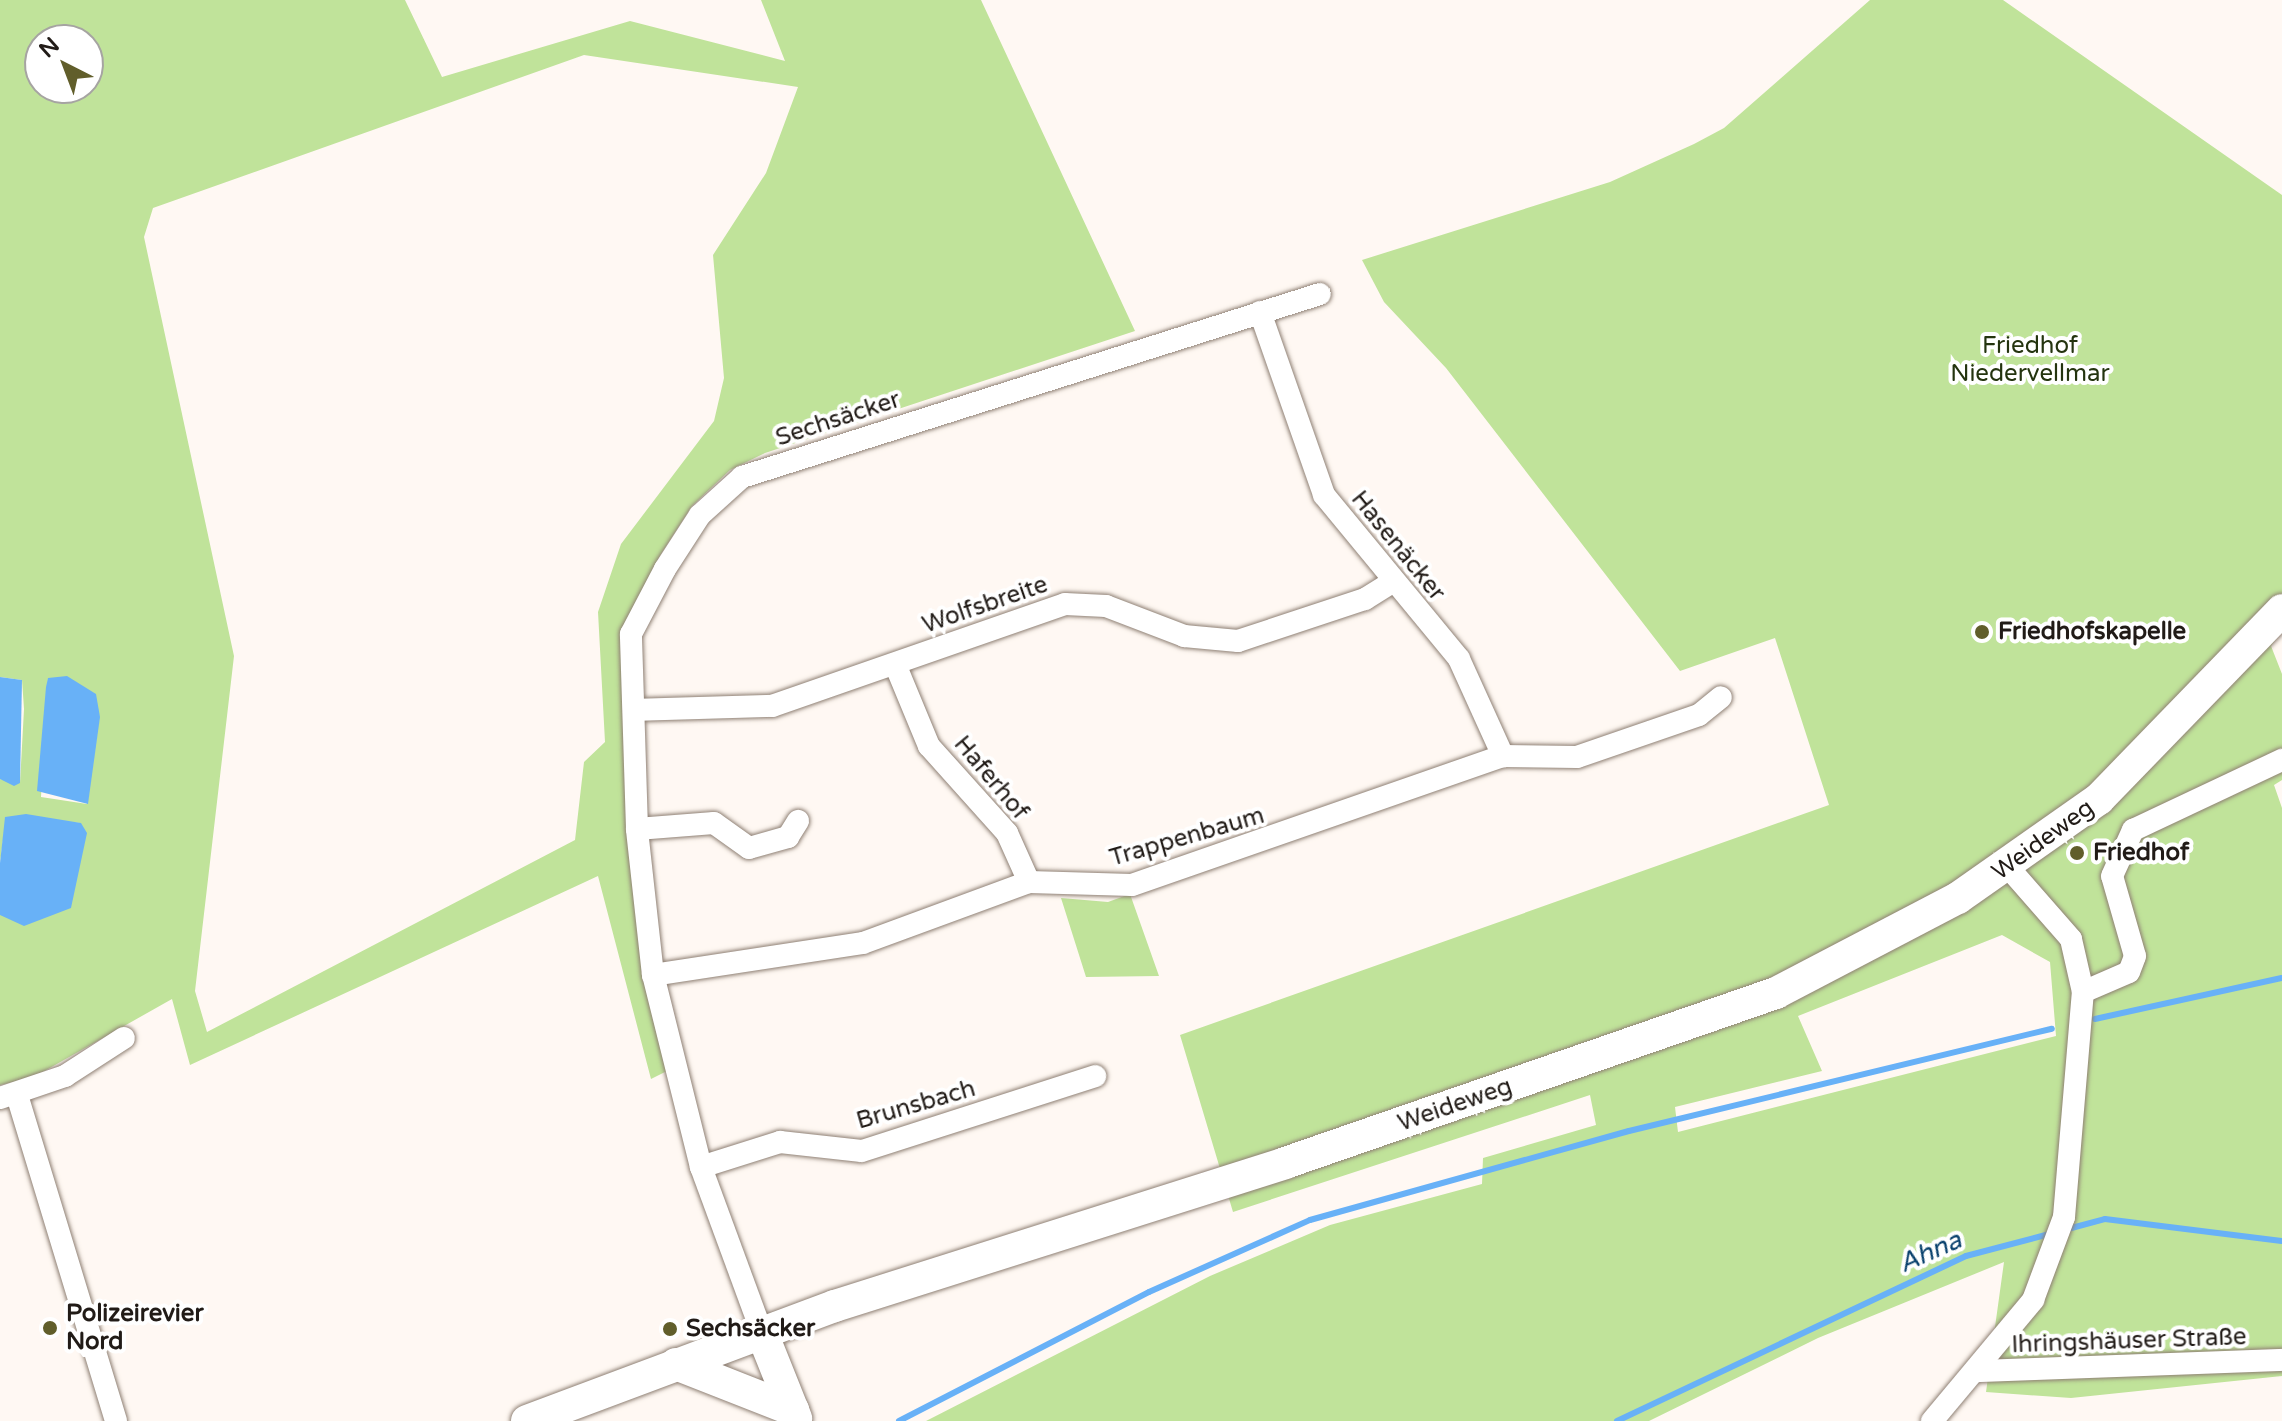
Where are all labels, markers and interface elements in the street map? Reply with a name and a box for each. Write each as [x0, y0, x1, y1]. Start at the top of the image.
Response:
north arrow [24, 24, 104, 104]
text: N [34, 32, 65, 63]
park label: Friedhof Niedervellmar [1950, 332, 2110, 388]
street label: Sechsäcker [772, 385, 904, 453]
street label: Hasenäcker [1345, 485, 1451, 607]
street label: Wolfsbreite [919, 570, 1051, 640]
place label: Friedhofskapelle [1998, 618, 2186, 646]
marker: Friedhofskapelle [1973, 623, 1991, 641]
street label: Haferhof [948, 730, 1034, 826]
street label: Weideweg [1986, 793, 2100, 887]
street label: Trappenbaum [1106, 801, 1268, 873]
place label: Friedhof [2093, 839, 2189, 867]
marker: Friedhof [2068, 844, 2086, 862]
street label: Weideweg [1394, 1072, 1516, 1138]
street label: Brunsbach [853, 1074, 979, 1136]
water label: Ahna [1894, 1224, 1966, 1280]
place label: Polizeirevier Nord [66, 1300, 204, 1356]
place label: Sechsäcker [686, 1315, 815, 1343]
marker: Polizeirevier Nord [41, 1319, 59, 1337]
marker: Sechsäcker [661, 1320, 679, 1338]
street label: Ihringshäuser Straße [2011, 1323, 2247, 1359]

